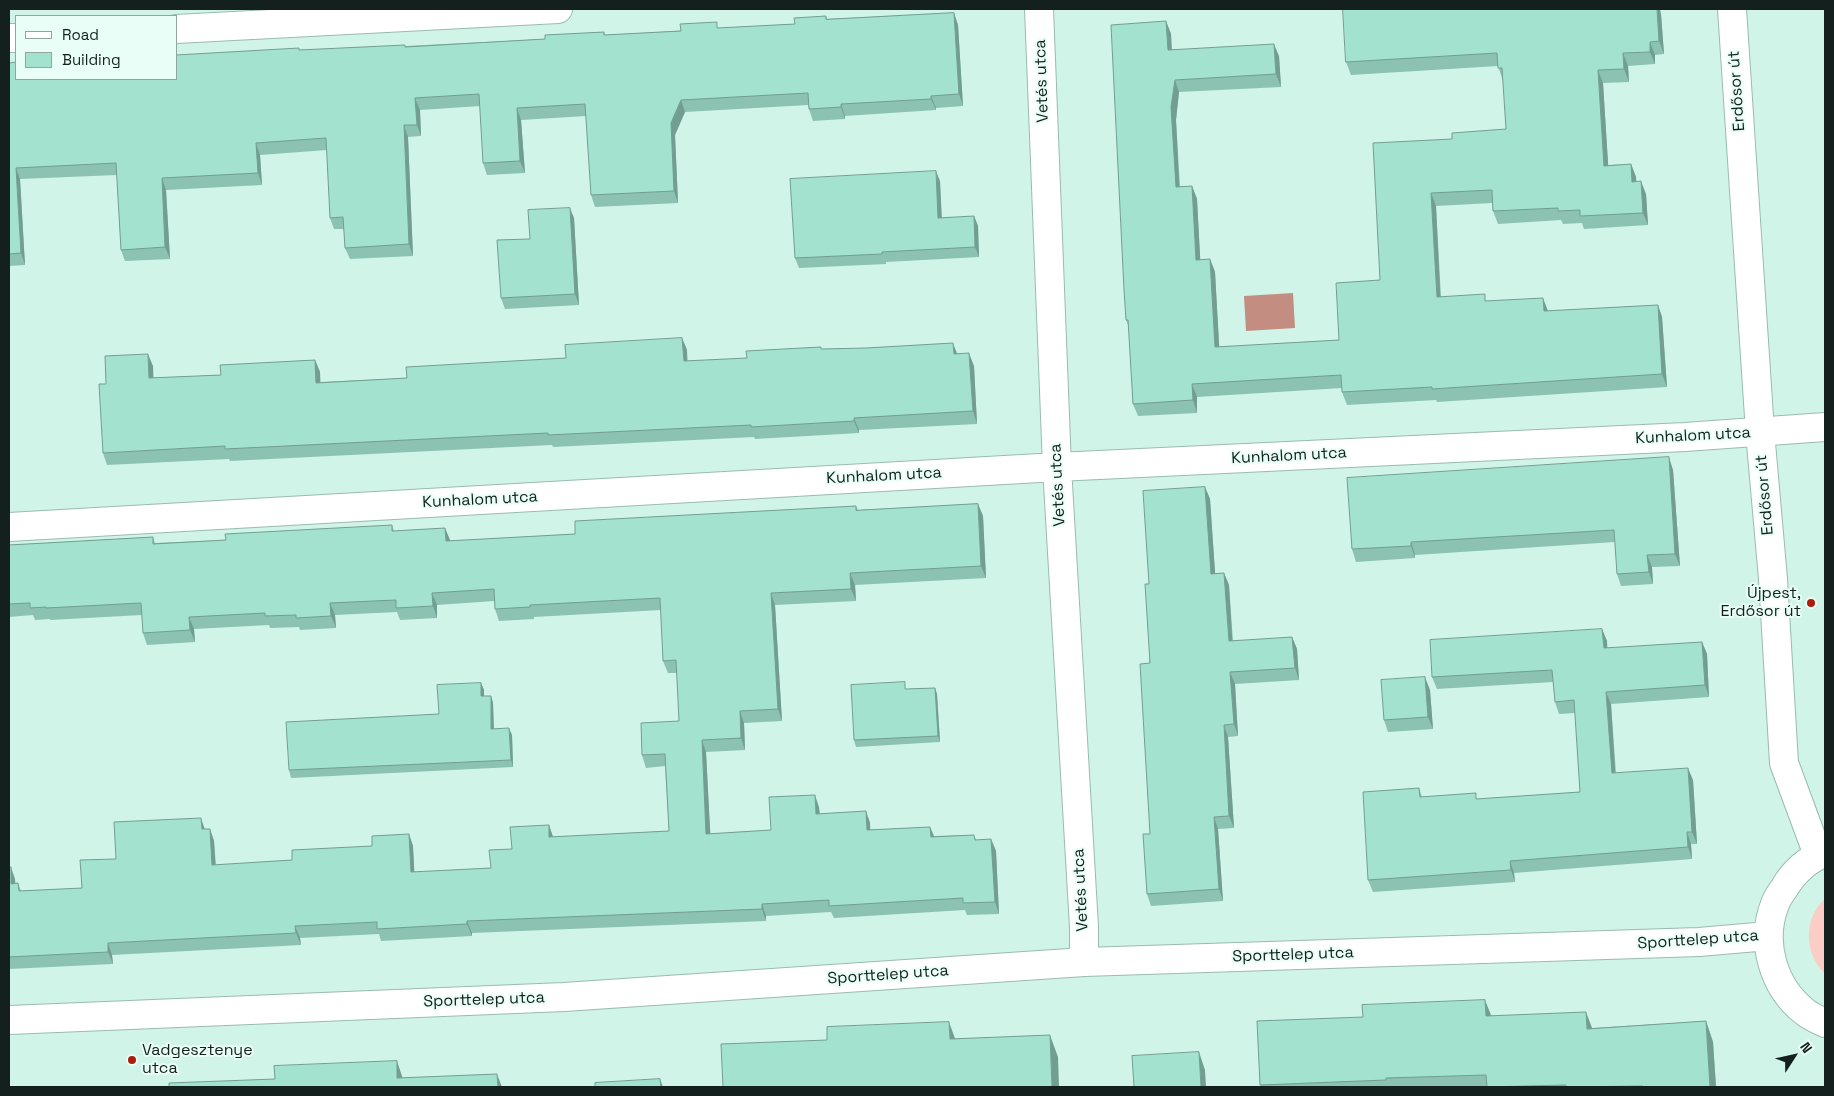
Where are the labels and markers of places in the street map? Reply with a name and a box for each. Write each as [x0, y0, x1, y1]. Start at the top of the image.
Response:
place label: Újpest, Erdősor út [1720, 584, 1801, 622]
marker: Újpest, Erdősor út [1805, 597, 1817, 609]
place label: Vadgesztenye utca [142, 1041, 253, 1079]
marker: Vadgesztenye utca [126, 1054, 138, 1066]

